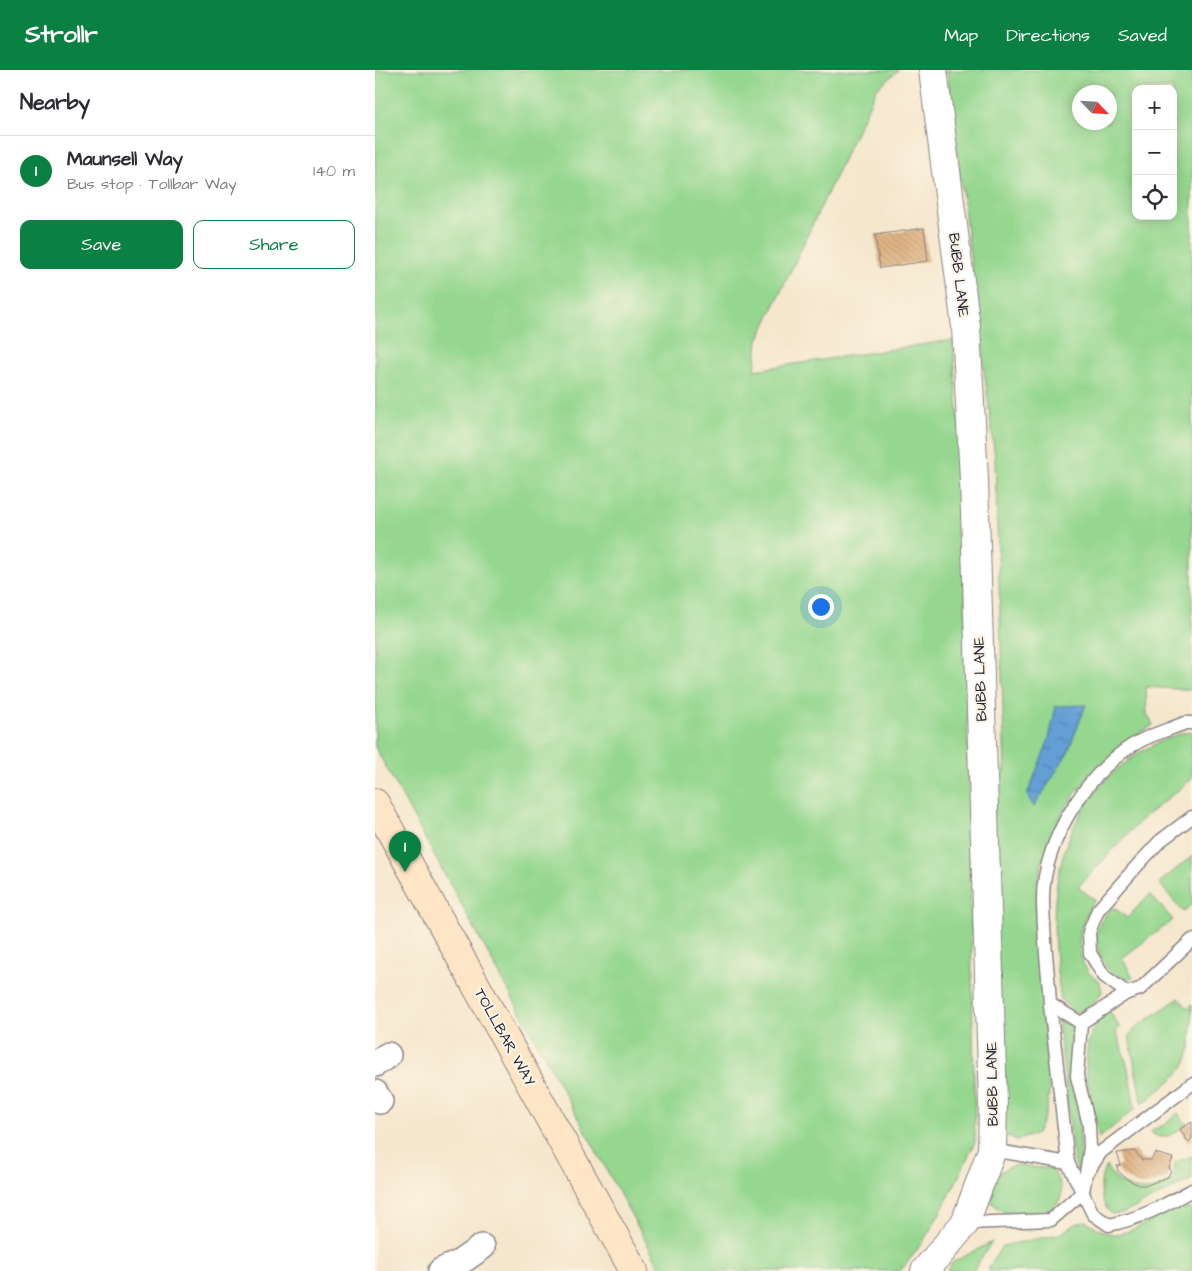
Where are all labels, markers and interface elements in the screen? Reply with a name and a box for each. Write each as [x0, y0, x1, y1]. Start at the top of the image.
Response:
text: Strollr [25, 18, 98, 52]
text: Map [944, 23, 978, 48]
text: Directions [1006, 23, 1090, 48]
text: Saved [1118, 23, 1167, 48]
north arrow [1072, 85, 1117, 130]
map controls [1132, 85, 1177, 220]
button: + [1132, 85, 1177, 130]
text: Nearby [20, 88, 90, 117]
button: − [1132, 130, 1177, 175]
text: Maunsell Way [67, 146, 183, 173]
text: 1 [35, 160, 37, 182]
text: 140 m [313, 160, 355, 182]
text: Bus stop · Tollbar Way [67, 173, 237, 195]
button: locate [1132, 175, 1177, 220]
button: Save [20, 220, 183, 269]
button: Share [193, 220, 355, 269]
street label: BUBB LANE [943, 232, 974, 318]
your location [808, 594, 834, 620]
street label: BUBB LANE [969, 636, 992, 722]
pin: 1 [389, 831, 421, 872]
street label: TOLLBAR WAY [469, 985, 540, 1090]
street label: BUBB LANE [981, 1041, 1004, 1127]

